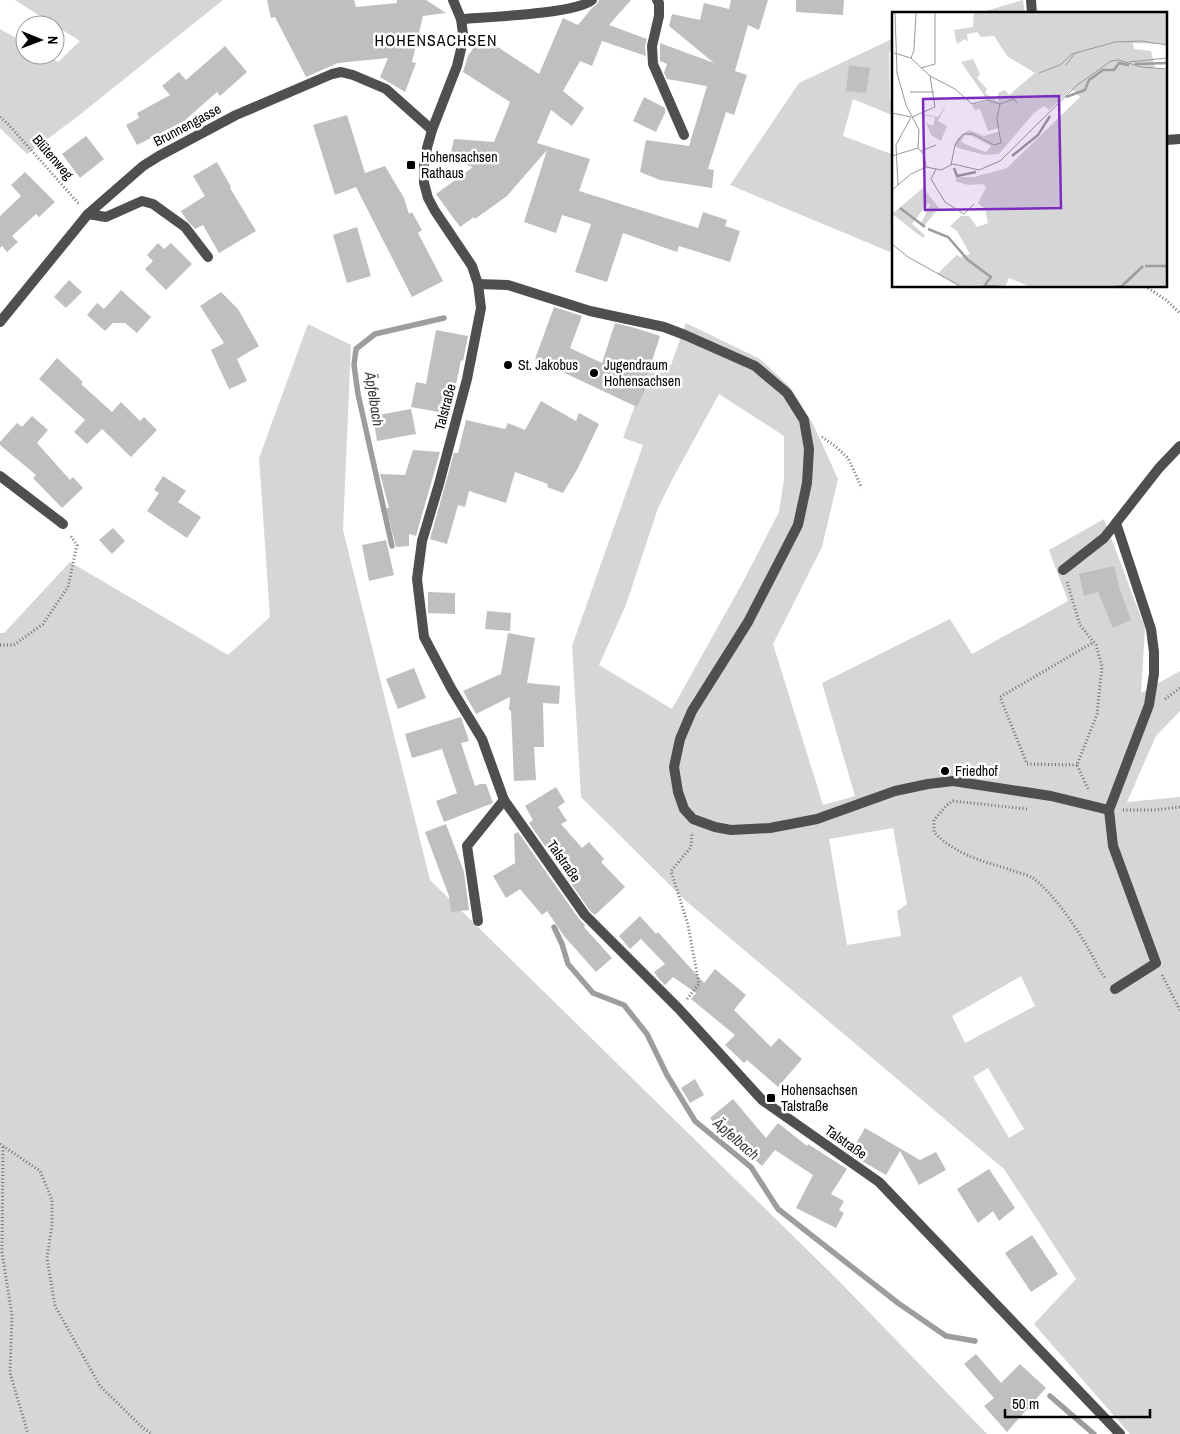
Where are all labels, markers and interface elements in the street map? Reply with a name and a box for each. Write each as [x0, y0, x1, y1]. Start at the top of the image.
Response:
inset map [892, 12, 1168, 288]
north arrow [15, 15, 65, 65]
district label: HOHENSACHSEN [375, 29, 497, 51]
text: N [44, 36, 62, 45]
street label: Brunnengasse [150, 100, 224, 150]
street label: Blütenweg [29, 131, 78, 184]
place label: Hohensachsen Rathaus [421, 148, 498, 182]
marker: Hohensachsen Rathaus [405, 159, 417, 171]
place label: St. Jakobus [518, 356, 578, 374]
place label: Jugendraum Hohensachsen [604, 356, 681, 390]
marker: St. Jakobus [502, 359, 514, 371]
marker: Jugendraum Hohensachsen [588, 367, 600, 379]
water label: Äpfelbach [360, 369, 389, 428]
street label: Talstraße [430, 382, 460, 432]
place label: Friedhof [955, 762, 999, 780]
marker: Friedhof [939, 765, 951, 777]
street label: Talstraße [543, 836, 585, 886]
place label: Hohensachsen Talstraße [781, 1081, 858, 1115]
marker: Hohensachsen Talstraße [765, 1092, 777, 1104]
water label: Äpfelbach [708, 1112, 764, 1165]
street label: Talstraße [821, 1121, 871, 1163]
scale bar [1005, 1386, 1150, 1418]
text: 50 m [1012, 1393, 1039, 1414]

